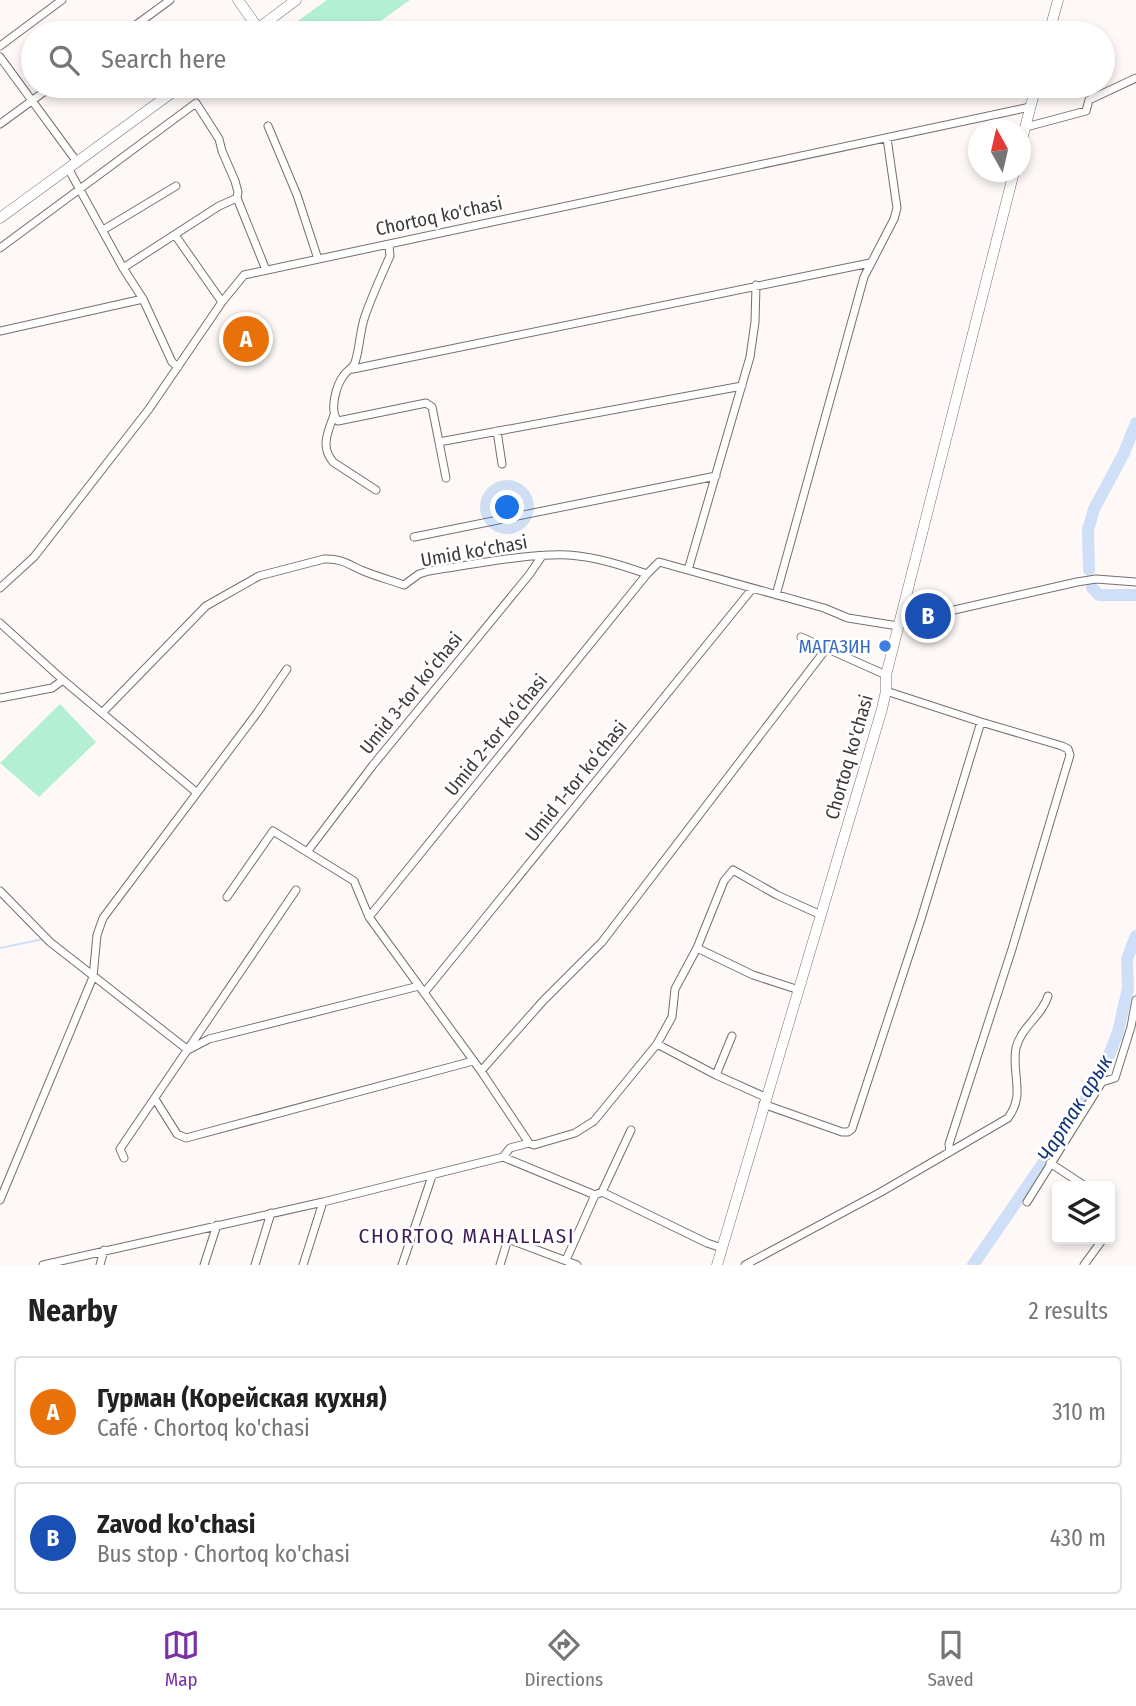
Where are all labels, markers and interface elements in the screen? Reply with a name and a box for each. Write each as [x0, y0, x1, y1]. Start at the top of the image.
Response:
search box [21, 21, 1115, 98]
icon: search [45, 41, 83, 79]
text: Search here [101, 44, 226, 75]
north arrow [968, 119, 1031, 182]
street label: Chortoq ko'chasi [374, 191, 504, 241]
pin: A [223, 313, 269, 365]
your location [490, 490, 524, 524]
street label: Umid ko‘chasi [419, 530, 529, 572]
pin: B [905, 590, 951, 642]
street label: Umid 3-tor koʻchasi [355, 627, 467, 759]
place label: МАГАЗИН [799, 635, 871, 658]
marker: МАГАЗИН [877, 638, 893, 654]
street label: Umid 2-tor koʻchasi [440, 670, 552, 800]
street label: Chortoq ko'chasi [820, 692, 878, 822]
street label: Umid 1-tor koʻchasi [520, 716, 632, 846]
water label: Чартак арык [1032, 1050, 1118, 1166]
map controls [1052, 1181, 1115, 1244]
button: layers [1052, 1181, 1115, 1244]
district label: CHORTOQ MAHALLASI [358, 1223, 576, 1249]
text: Nearby [28, 1293, 117, 1329]
text: 2 results [1028, 1297, 1108, 1325]
text: Гурман (Корейская кухня) [97, 1383, 387, 1414]
text: A [47, 1398, 59, 1426]
text: 310 m [1052, 1398, 1106, 1426]
text: Café · Chortoq ko'chasi [97, 1414, 310, 1442]
text: Zavod ko'chasi [97, 1509, 255, 1540]
text: B [47, 1524, 59, 1552]
text: 430 m [1050, 1524, 1106, 1552]
text: Bus stop · Chortoq ko'chasi [97, 1540, 350, 1568]
tab: Map [162, 1626, 200, 1691]
tab: Directions [524, 1626, 603, 1691]
tab: Saved [927, 1626, 974, 1691]

